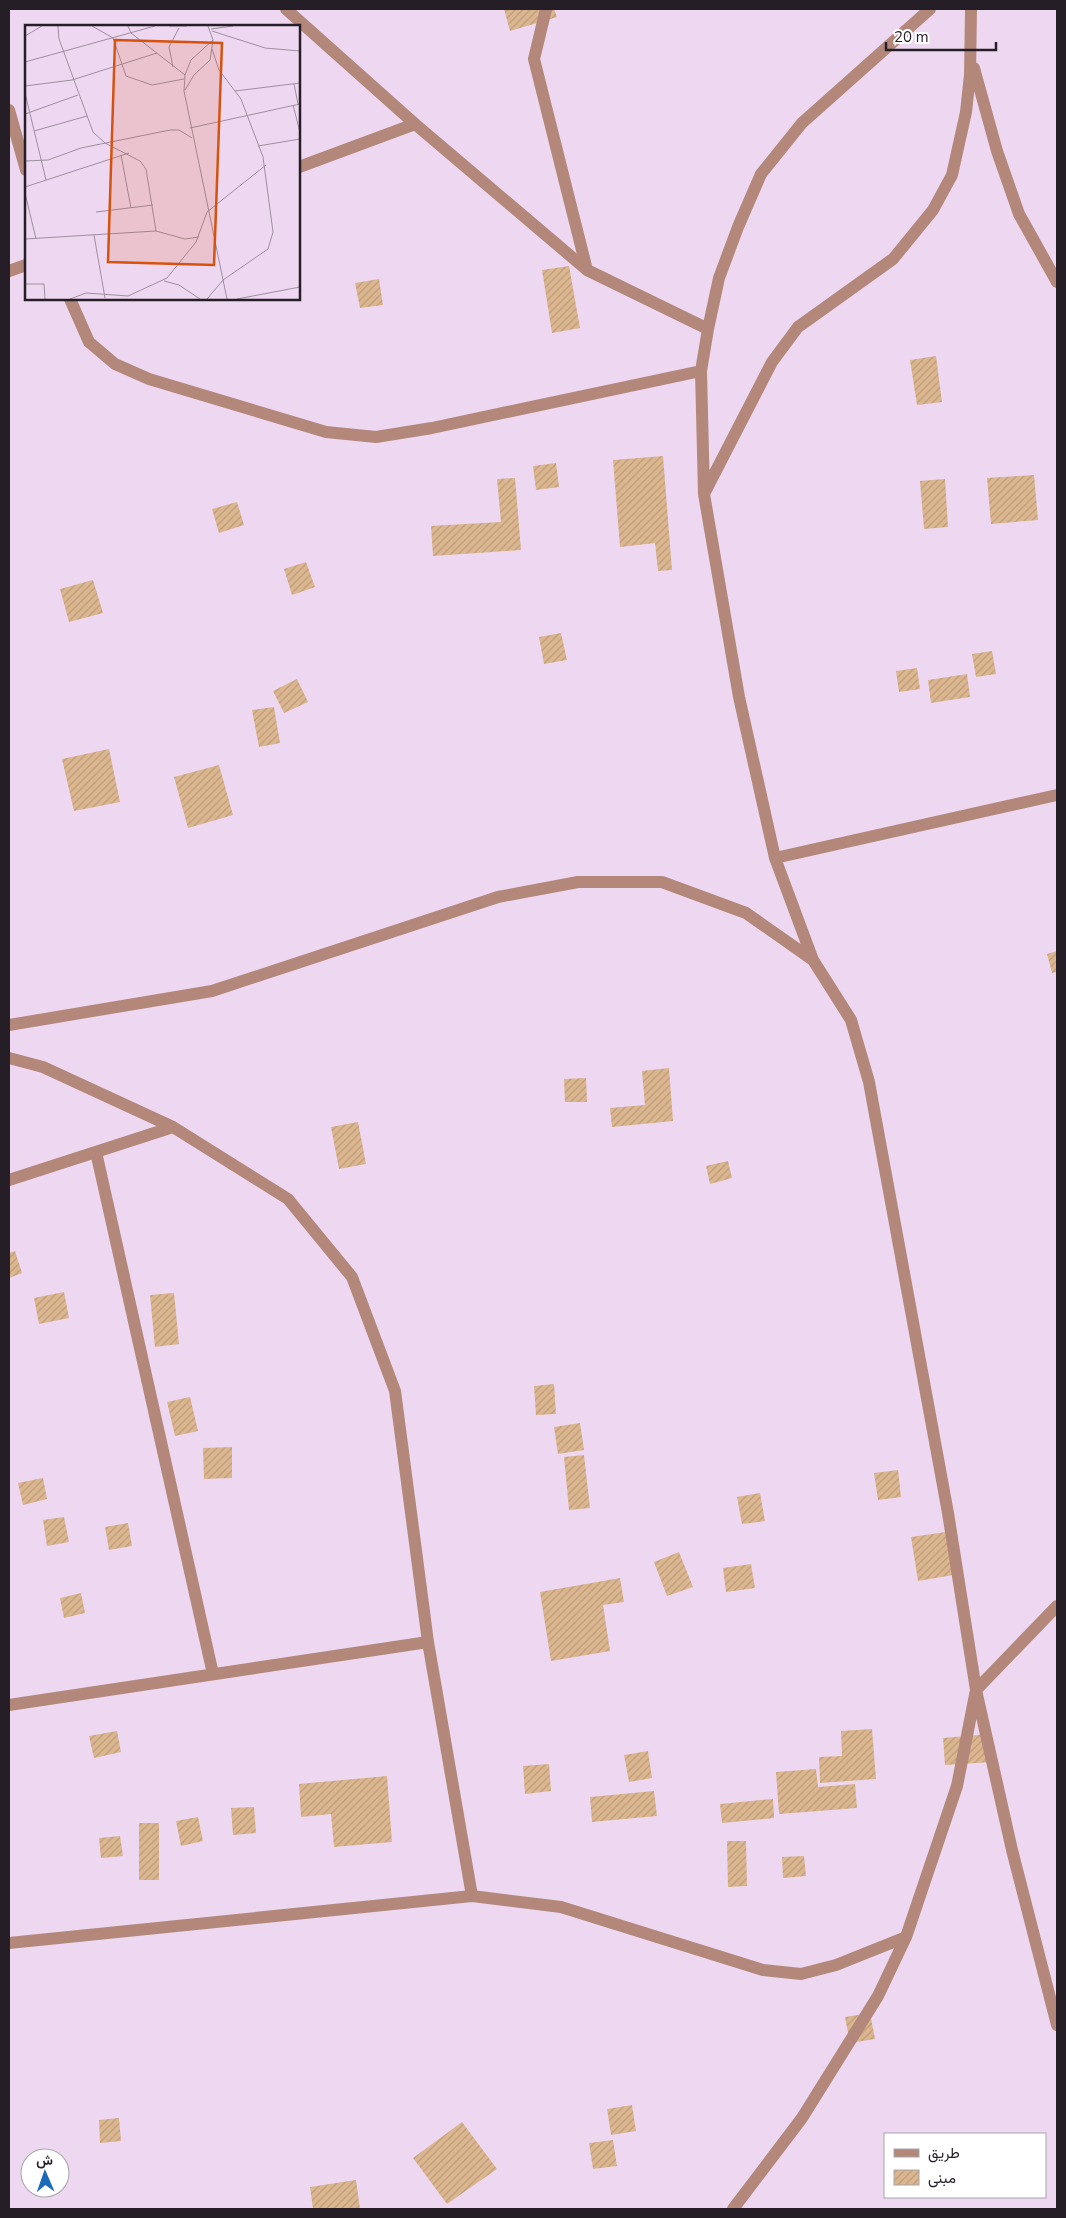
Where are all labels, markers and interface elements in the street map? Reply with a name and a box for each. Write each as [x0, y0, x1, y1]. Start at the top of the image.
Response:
scale bar [886, 20, 996, 52]
inset map [25, 25, 300, 300]
text: 20 m [894, 27, 929, 47]
legend [884, 2133, 1046, 2198]
text: طريق [928, 2143, 960, 2163]
north arrow [20, 2148, 70, 2198]
text: ش [36, 2151, 53, 2170]
text: مبنى [928, 2168, 956, 2188]

